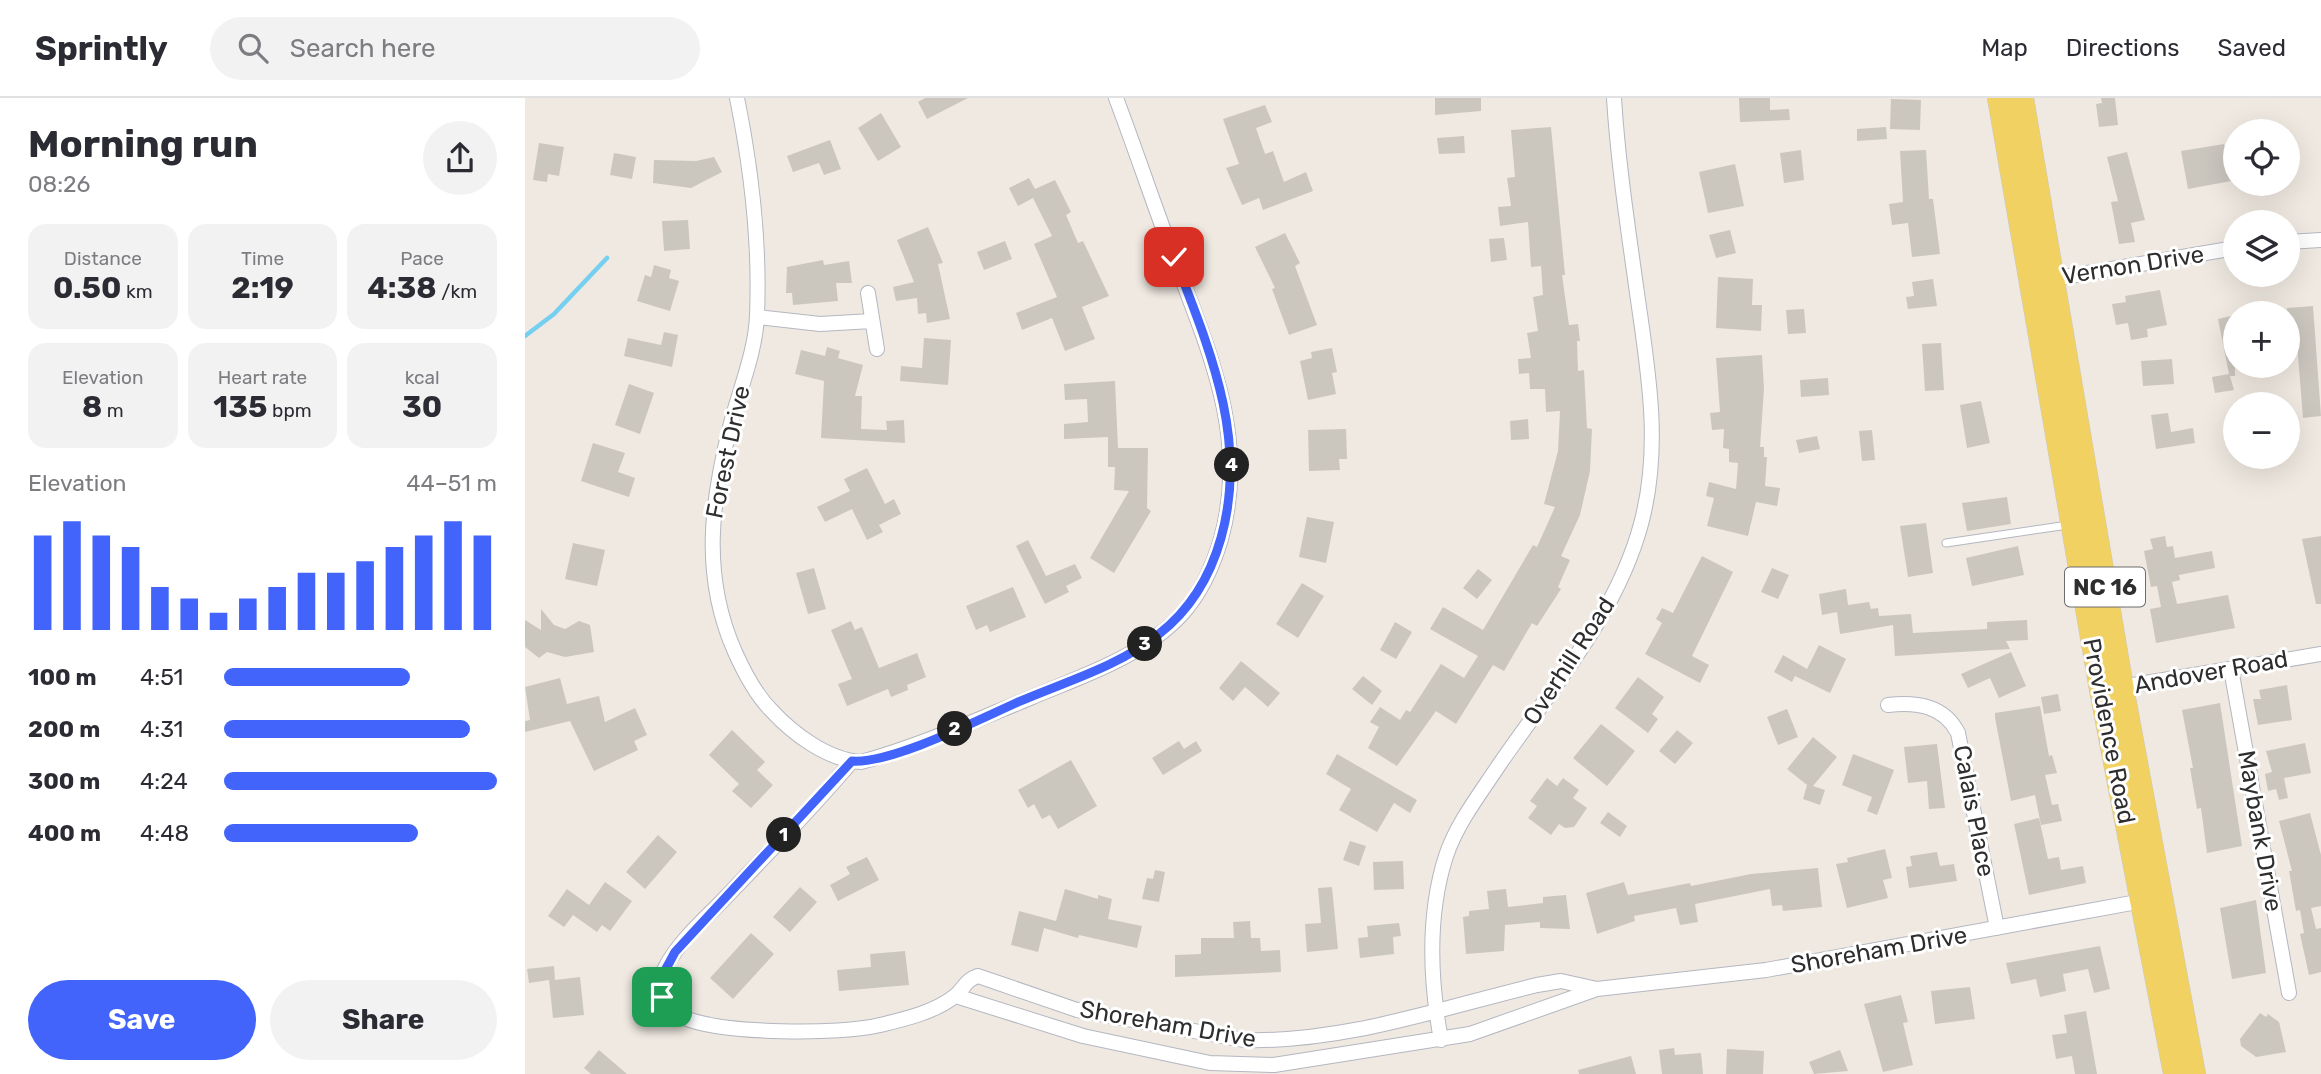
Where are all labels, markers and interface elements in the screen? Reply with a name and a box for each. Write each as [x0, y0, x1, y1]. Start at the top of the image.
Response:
search box [210, 17, 700, 80]
text: Sprintly [35, 29, 168, 68]
icon: search [234, 29, 272, 67]
text: Search here [290, 33, 436, 64]
text: Map [1981, 34, 2028, 62]
text: Directions [2066, 34, 2179, 62]
text: Saved [2217, 34, 2286, 62]
map controls [2223, 119, 2300, 469]
button: locate [2223, 119, 2300, 196]
text: Morning run [28, 121, 258, 167]
button: share [423, 121, 497, 195]
text: 08:26 [28, 170, 91, 198]
button: layers [2223, 210, 2300, 287]
pin [1144, 227, 1204, 287]
icon: check [1155, 238, 1193, 276]
street label: Vernon Drive [2060, 240, 2206, 290]
text: Distance [64, 247, 142, 270]
text: Time [241, 247, 284, 270]
text: Pace [400, 247, 444, 270]
text: 0.50 [53, 270, 121, 306]
text: 2:19 [231, 270, 294, 306]
text: 4:38 [367, 270, 437, 306]
text: km [121, 280, 153, 303]
text: /km [437, 280, 477, 303]
button: + [2223, 301, 2300, 378]
text: Elevation [62, 366, 144, 389]
text: Heart rate [218, 366, 307, 389]
text: kcal [405, 366, 440, 389]
street label: Forest Drive [700, 383, 756, 521]
text: 8 [82, 389, 102, 425]
text: 135 [213, 389, 267, 425]
text: 30 [402, 389, 442, 425]
button: − [2223, 392, 2300, 469]
text: m [102, 399, 124, 422]
text: bpm [267, 399, 312, 422]
pin: 4 [1215, 448, 1249, 482]
text: 4 [1225, 453, 1238, 476]
text: Elevation [28, 469, 127, 497]
text: 44–51 m [406, 469, 497, 497]
road number: NC 16 [2065, 568, 2145, 607]
street label: Overhill Road [1517, 592, 1621, 730]
pin: 3 [1127, 626, 1163, 662]
text: 3 [1138, 632, 1151, 655]
street label: Providence Road [2077, 636, 2141, 826]
street label: Andover Road [2132, 645, 2290, 699]
text: 100 m [28, 663, 97, 691]
text: 4:51 [140, 663, 183, 691]
pin: 2 [937, 712, 973, 746]
text: 200 m [28, 715, 100, 743]
text: 4:31 [140, 715, 183, 743]
text: 2 [948, 717, 961, 740]
street label: Calais Place [1948, 743, 2000, 879]
street label: Maybank Drive [2232, 748, 2288, 914]
text: 300 m [28, 767, 100, 795]
text: 4:24 [140, 767, 188, 795]
pin: 1 [767, 818, 801, 852]
text: 400 m [28, 819, 101, 847]
text: 4:48 [140, 819, 189, 847]
text: 1 [779, 823, 788, 846]
street label: Shoreham Drive [1789, 921, 1969, 979]
pin [632, 967, 692, 1027]
icon: arrive [643, 978, 681, 1016]
button: Save [28, 980, 256, 1060]
button: Share [270, 980, 497, 1060]
street label: Shoreham Drive [1078, 995, 1258, 1053]

